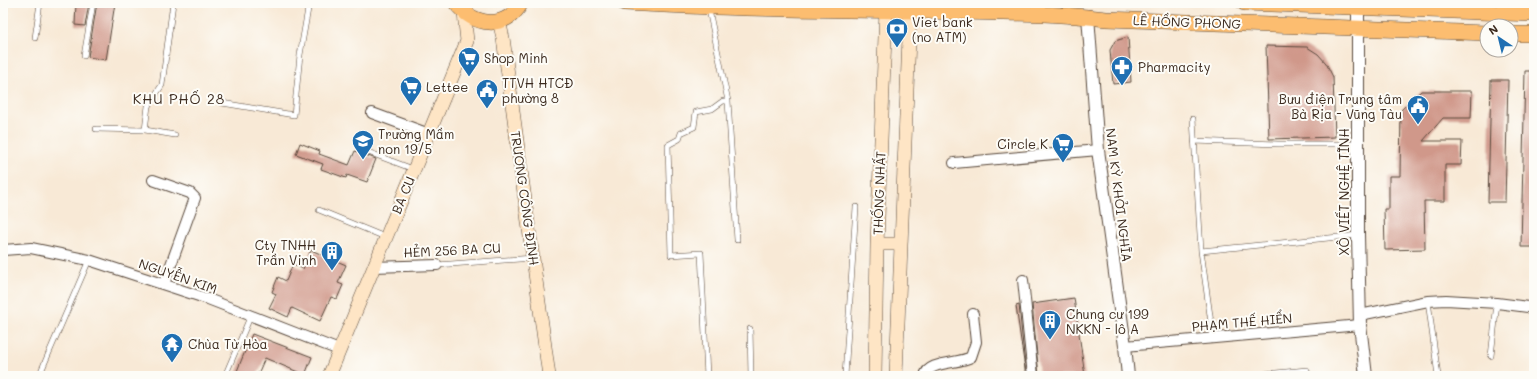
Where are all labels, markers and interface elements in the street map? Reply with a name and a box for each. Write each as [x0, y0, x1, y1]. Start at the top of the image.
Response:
street label: LÊ HỒNG PHONG [1133, 11, 1242, 32]
place label: Viet bank (no ATM) [912, 13, 973, 45]
bank icon: Viet bank (no ATM) [884, 16, 910, 49]
north arrow [1479, 18, 1519, 58]
text: N [1485, 21, 1501, 38]
supermarket icon: Shop Minh [456, 45, 482, 78]
place label: Shop Minh [484, 49, 547, 66]
pharmacy icon: Pharmacity [1109, 54, 1135, 87]
place label: Pharmacity [1138, 58, 1211, 75]
supermarket icon: Lettee [398, 74, 424, 107]
place label: TTVH HTCĐ phường 8 [502, 74, 573, 106]
public building icon: TTVH HTCĐ phường 8 [474, 77, 500, 110]
place label: Lettee [426, 78, 468, 95]
district label: KHU PHỐ 28 [133, 89, 225, 108]
place label: Bưu điện Trung tâm Bà Rịa - Vũng Tàu [1279, 90, 1402, 122]
public building icon: Bưu điện Trung tâm Bà Rịa - Vũng Tàu [1405, 93, 1431, 126]
place label: Trường Mầm non 19/5 [378, 125, 454, 157]
street label: NAM KỲ KHỞI NGHĨA [1103, 127, 1136, 263]
school or university icon: Trường Mầm non 19/5 [350, 128, 376, 161]
street label: XÔ VIẾT NGHỆ TĨNH [1335, 128, 1352, 256]
street label: TRƯƠNG CÔNG ĐỊNH [508, 129, 543, 266]
supermarket icon: Circle K [1050, 131, 1076, 164]
place label: Circle K [997, 135, 1048, 152]
street label: THỐNG NHẤT [868, 151, 888, 235]
street label: BA CU [387, 173, 418, 216]
place label: Cty TNHH Trần Vinh [255, 236, 316, 268]
street label: HẺM 256 BA CU [403, 238, 501, 261]
building icon: Cty TNHH Trần Vinh [319, 239, 345, 272]
street label: NGUYỄN KIM [137, 253, 220, 297]
place label: Chung cư 199 NKKN - lô A [1066, 305, 1149, 337]
building icon: Chung cư 199 NKKN - lô A [1037, 308, 1063, 341]
street label: PHẠM THẾ HIỂN [1191, 308, 1293, 334]
temple icon: Chùa Từ Hòa [159, 331, 185, 364]
place label: Chùa Từ Hòa [188, 335, 268, 352]

